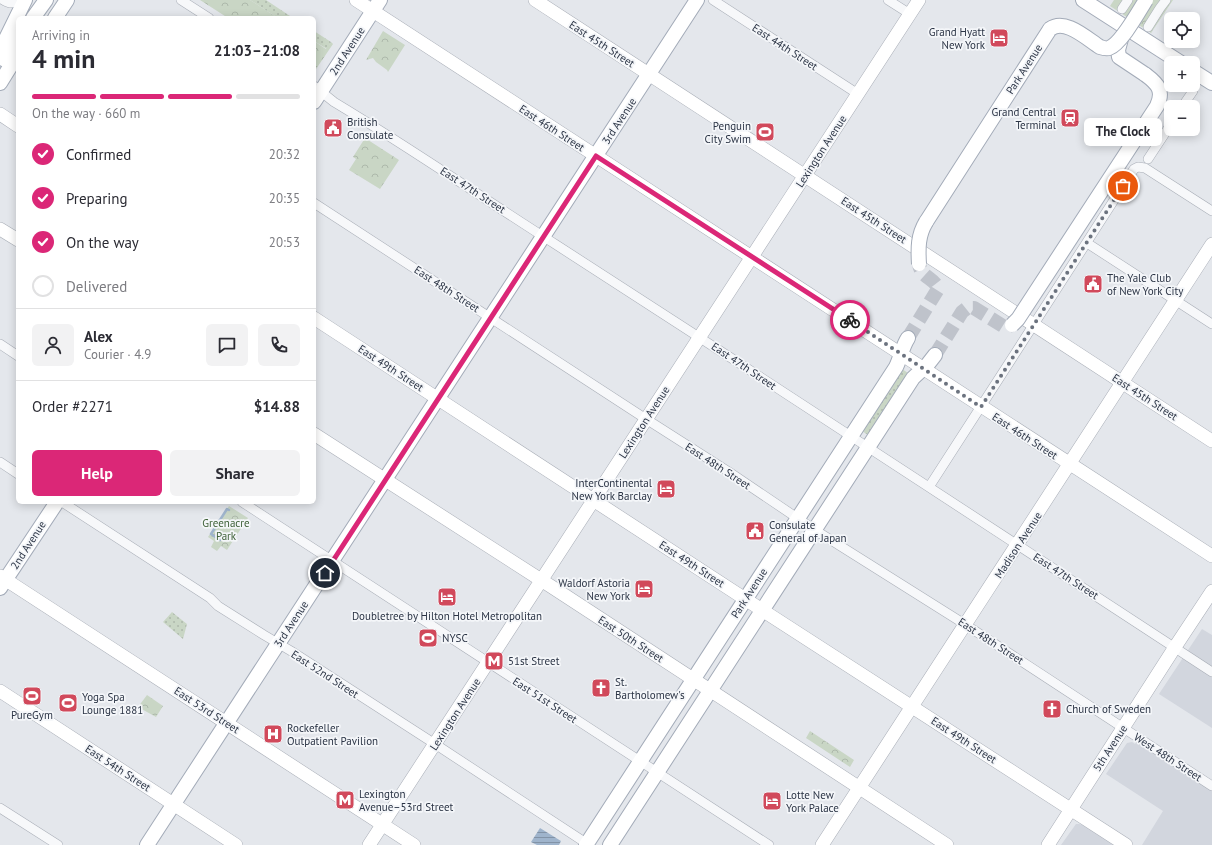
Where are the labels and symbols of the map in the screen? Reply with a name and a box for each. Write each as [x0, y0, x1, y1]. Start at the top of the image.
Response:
street label: East 45th Street [567, 18, 638, 71]
street label: East 44th Street [750, 21, 821, 74]
street label: 2nd Avenue [326, 24, 368, 78]
place label: Grand Hyatt New York [929, 25, 986, 52]
hotel icon: Grand Hyatt New York [988, 27, 1010, 49]
street label: Park Avenue [1003, 41, 1046, 97]
street label: 3rd Avenue [599, 95, 639, 147]
street label: East 46th Street [517, 102, 588, 155]
place label: Grand Central Terminal [992, 105, 1057, 132]
station icon: Grand Central Terminal [1059, 107, 1081, 129]
street label: Lexington Avenue [792, 112, 850, 190]
place label: British Consulate [347, 115, 394, 142]
public building icon: British Consulate [322, 117, 344, 139]
callout: The Clock [1084, 118, 1162, 146]
place label: Penguin City Swim [705, 119, 751, 146]
sports icon: Penguin City Swim [754, 121, 776, 143]
street label: East 47th Street [438, 164, 509, 216]
pin [1106, 169, 1140, 203]
street label: East 45th Street [839, 194, 910, 247]
street label: East 48th Street [412, 263, 483, 316]
place label: The Yale Club of New York City [1107, 271, 1184, 298]
public building icon: The Yale Club of New York City [1082, 273, 1104, 295]
courier [830, 300, 870, 340]
street label: East 47th Street [709, 339, 779, 393]
street label: East 49th Street [356, 342, 427, 395]
street label: East 45th Street [1110, 371, 1181, 424]
street label: Lexington Avenue [615, 383, 673, 461]
street label: East 46th Street [990, 410, 1061, 463]
street label: East 48th Street [683, 440, 754, 493]
place label: InterContinental New York Barclay [572, 476, 653, 503]
hotel icon: InterContinental New York Barclay [655, 478, 677, 500]
street label: Madison Avenue [991, 509, 1045, 581]
park label: Greenacre Park [202, 516, 250, 543]
street label: 2nd Avenue [7, 518, 49, 572]
place label: Consulate General of Japan [769, 518, 847, 545]
public building icon: Consulate General of Japan [744, 520, 766, 542]
street label: East 49th Street [657, 538, 728, 591]
street label: East 47th Street [1031, 550, 1102, 602]
pin [308, 556, 342, 590]
street label: Park Avenue [728, 565, 771, 621]
place label: Waldorf Astoria New York [558, 576, 631, 603]
hotel icon: Waldorf Astoria New York [633, 578, 655, 600]
hotel icon: Doubletree by Hilton Hotel Metropolitan [436, 586, 458, 608]
street label: 3rd Avenue [271, 598, 311, 650]
place label: Doubletree by Hilton Hotel Metropolitan [352, 609, 542, 623]
street label: East 50th Street [596, 613, 667, 666]
street label: East 48th Street [956, 615, 1027, 668]
sports icon: NYSC [417, 627, 439, 649]
place label: NYSC [442, 631, 468, 645]
street label: East 52nd Street [289, 647, 362, 701]
metro station icon: 51st Street [483, 650, 505, 672]
place label: 51st Street [508, 654, 560, 668]
street label: East 51st Street [510, 674, 580, 726]
street label: Lexington Avenue [426, 675, 484, 753]
place label: St. Bartholomew's [615, 675, 685, 702]
church icon: St. Bartholomew's [590, 677, 612, 699]
street label: East 53rd Street [172, 684, 243, 737]
sports icon: PureGym [21, 685, 43, 707]
place label: Yoga Spa Lounge 1881 [82, 690, 143, 717]
sports icon: Yoga Spa Lounge 1881 [57, 692, 79, 714]
church icon: Church of Sweden [1041, 698, 1063, 720]
place label: Church of Sweden [1066, 702, 1151, 716]
place label: PureGym [11, 708, 53, 722]
street label: East 49th Street [929, 714, 1000, 767]
place label: Rockefeller Outpatient Pavilion [287, 721, 378, 748]
street label: 5th Avenue [1090, 722, 1130, 774]
hospital icon: Rockefeller Outpatient Pavilion [262, 723, 284, 745]
street label: West 48th Street [1131, 730, 1205, 784]
street label: East 54th Street [83, 742, 154, 795]
place label: Lexington Avenue–53rd Street [359, 787, 454, 814]
place label: Lotte New York Palace [786, 788, 839, 815]
metro station icon: Lexington Avenue–53rd Street [334, 789, 356, 811]
hotel icon: Lotte New York Palace [761, 790, 783, 812]

